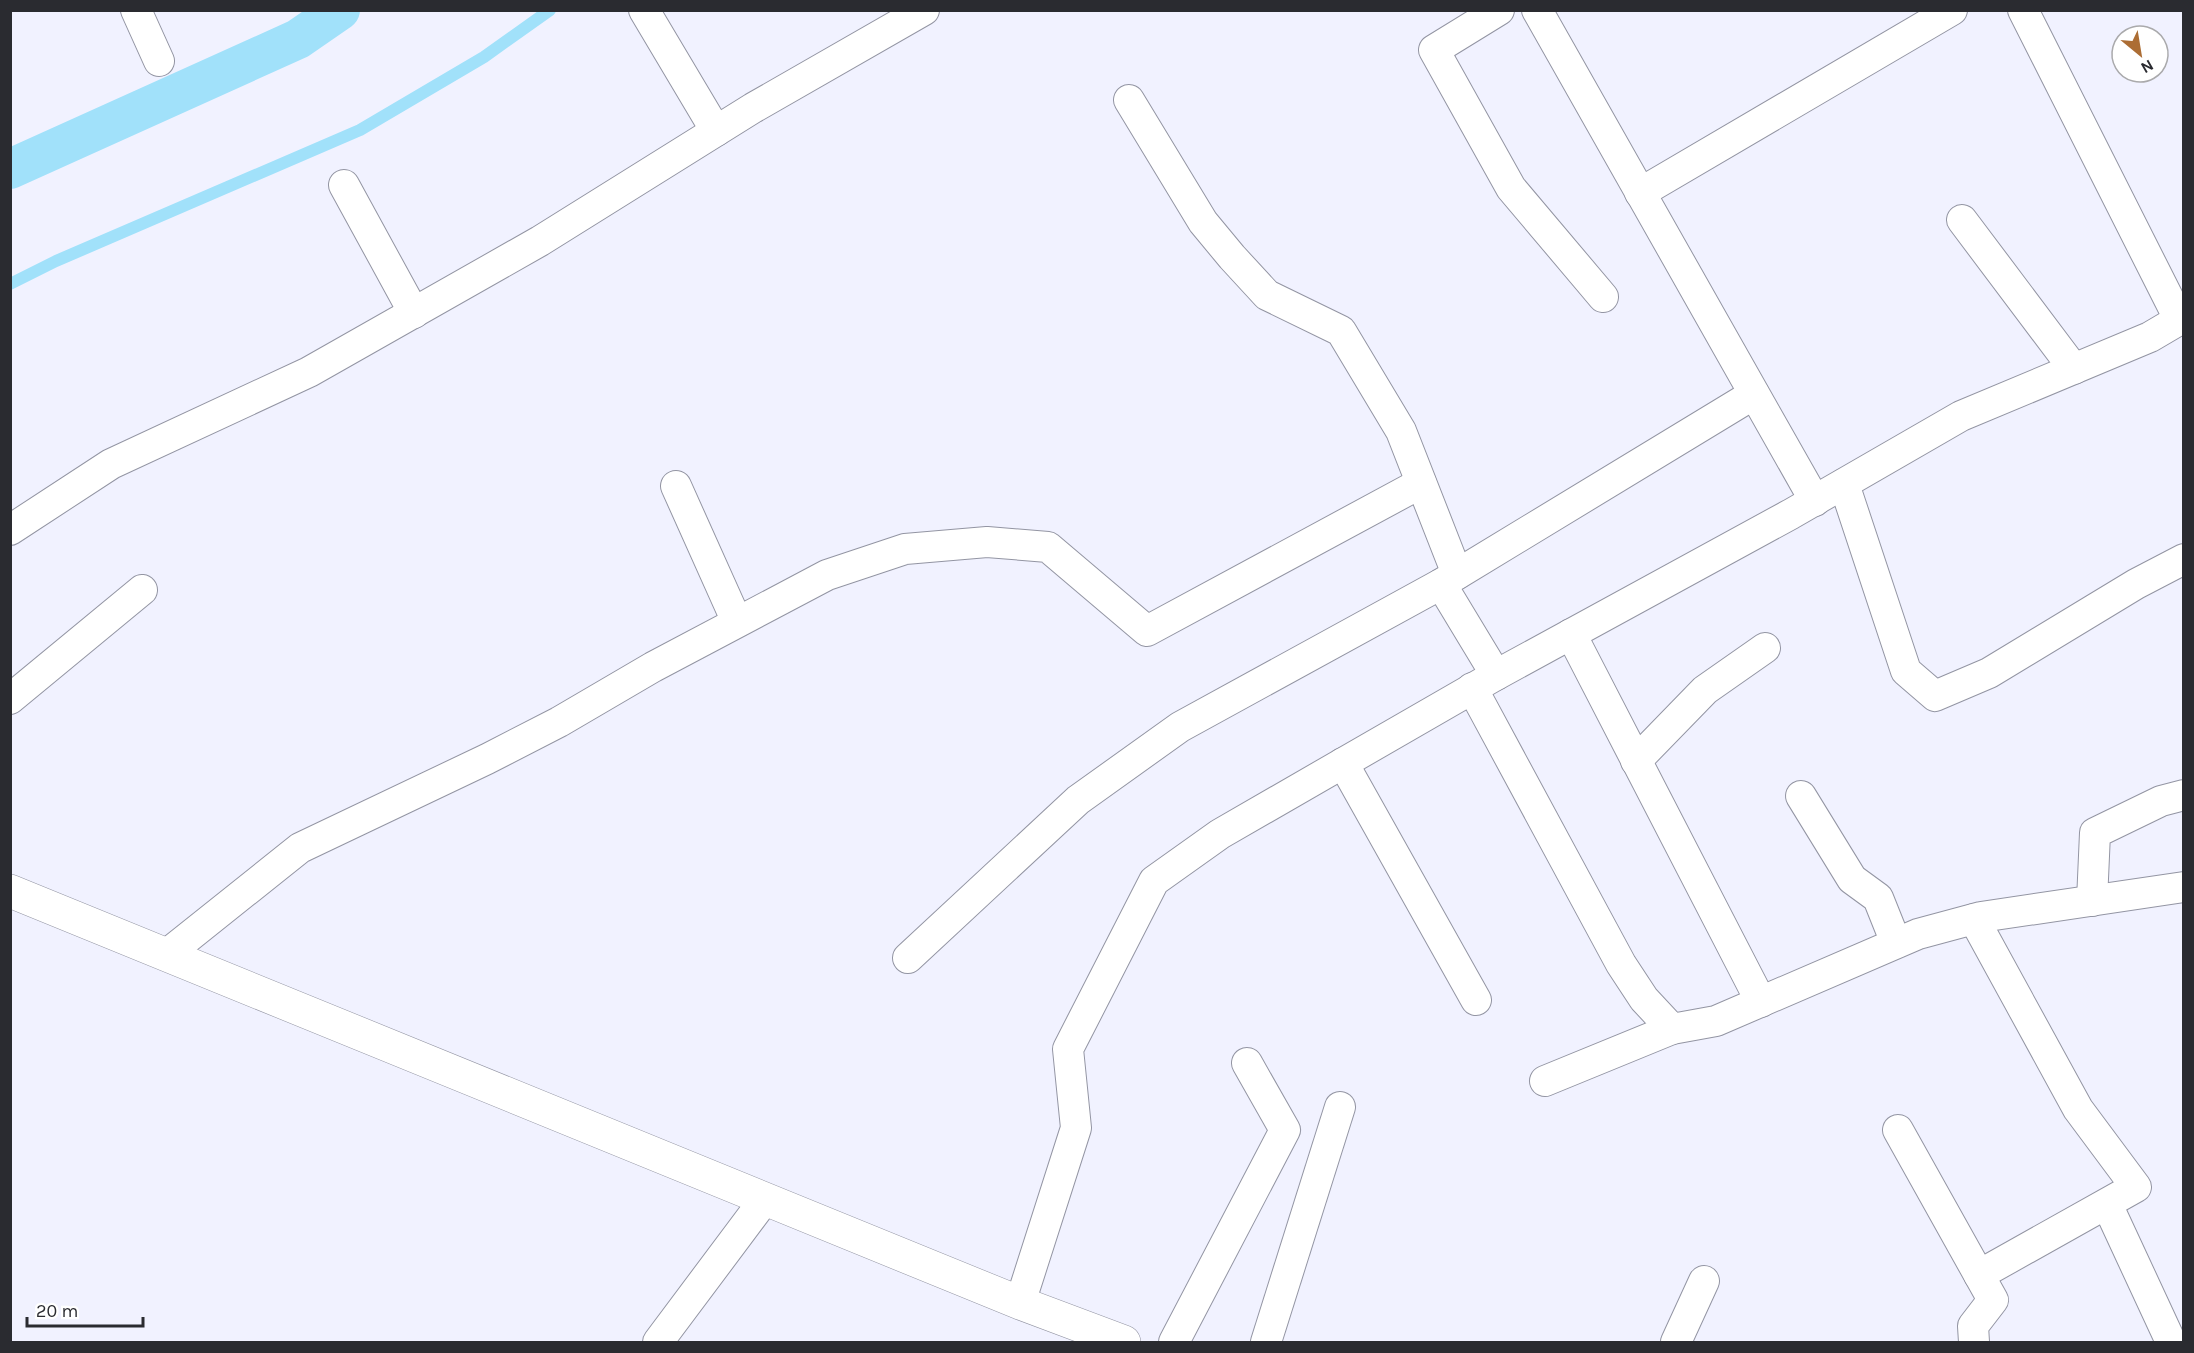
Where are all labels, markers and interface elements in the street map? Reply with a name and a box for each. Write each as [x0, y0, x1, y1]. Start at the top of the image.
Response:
north arrow [2110, 24, 2170, 84]
text: N [2138, 55, 2157, 78]
scale bar [27, 1290, 142, 1328]
text: 20 m [36, 1300, 78, 1322]

